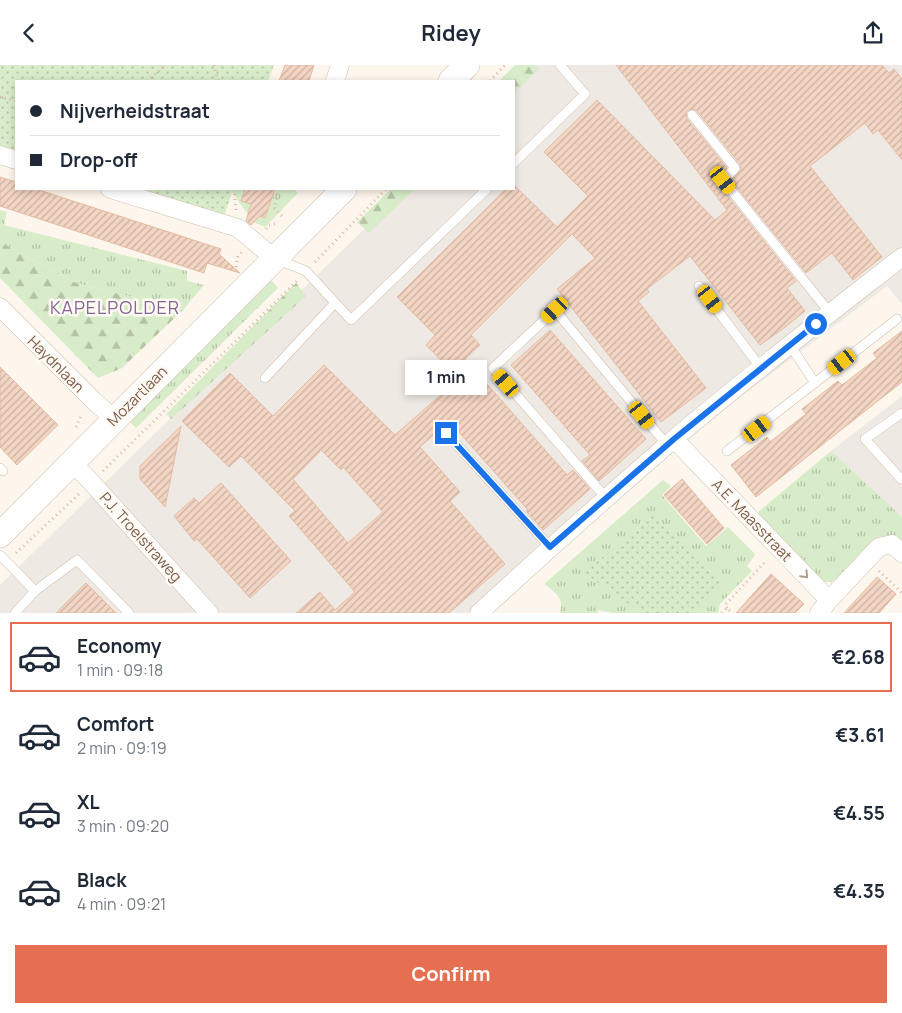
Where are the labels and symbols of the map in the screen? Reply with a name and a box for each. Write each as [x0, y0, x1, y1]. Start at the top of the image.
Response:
car [707, 164, 738, 196]
car [694, 283, 725, 315]
car [538, 294, 571, 326]
district label: KAPELPOLDER [50, 295, 180, 319]
route start [805, 313, 827, 335]
street label: Haydnlaan [23, 331, 89, 397]
car [825, 347, 858, 377]
street label: Mozartlaan [102, 361, 172, 431]
callout: 1 min [405, 361, 487, 395]
car [490, 367, 521, 399]
car [626, 399, 657, 431]
car [740, 414, 773, 444]
route end [435, 422, 457, 444]
street label: A.E. Maasstraat [707, 474, 797, 566]
street label: P.J. Troelstraweg [95, 488, 187, 586]
one-way arrow [799, 569, 808, 578]

